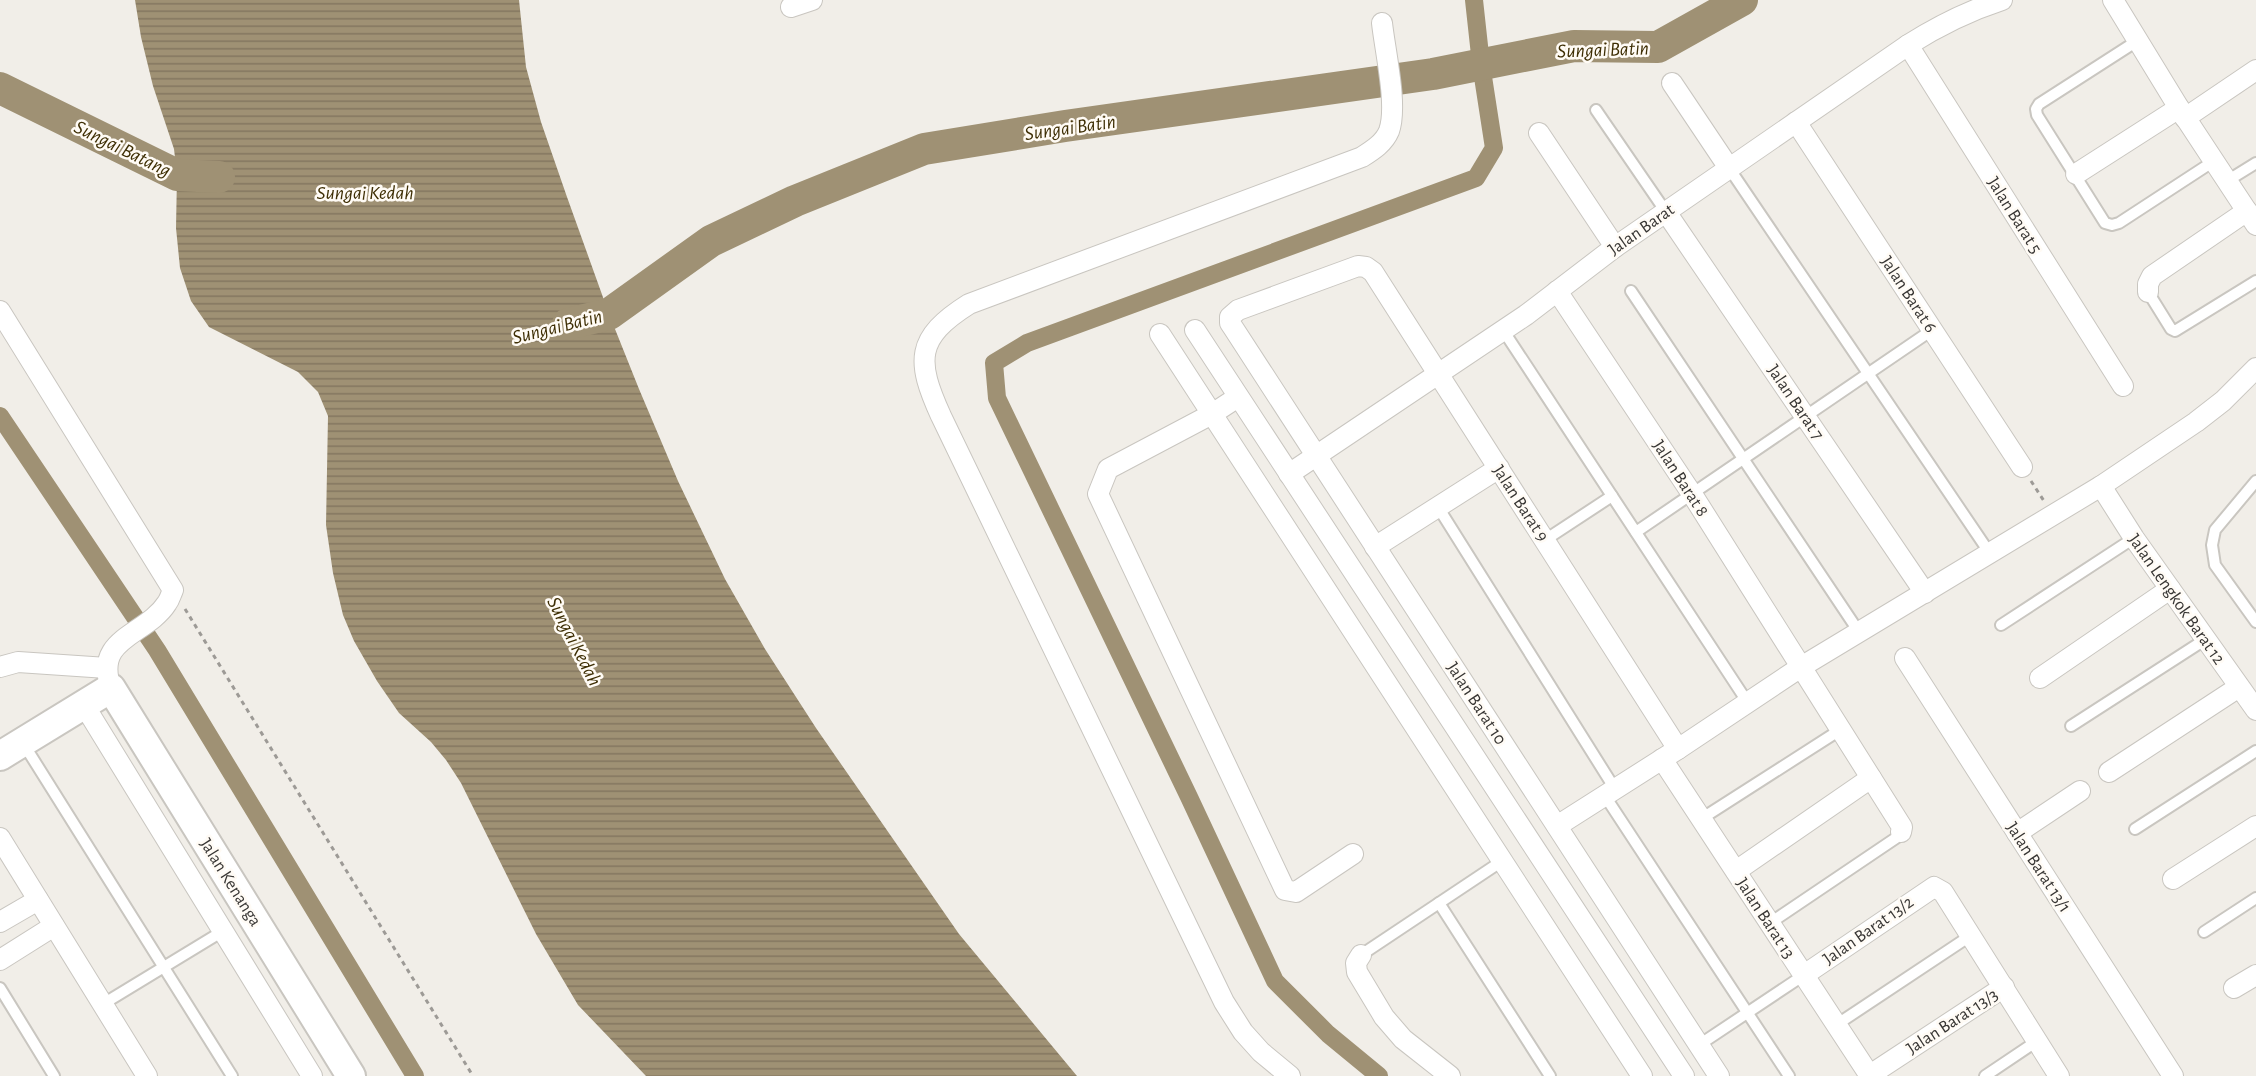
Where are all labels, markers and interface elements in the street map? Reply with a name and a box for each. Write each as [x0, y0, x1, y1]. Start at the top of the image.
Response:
water label: Sungai Batin [1557, 38, 1649, 62]
water label: Sungai Batin [1023, 112, 1117, 144]
water label: Sungai Batang [71, 117, 174, 181]
street label: Jalan Barat 5 [1984, 174, 2045, 257]
water label: Sungai Kedah [316, 183, 414, 203]
street label: Jalan Barat [1605, 201, 1678, 259]
street label: Jalan Barat 6 [1877, 253, 1939, 336]
water label: Sungai Batin [510, 306, 604, 348]
street label: Jalan Barat 7 [1764, 362, 1827, 443]
street label: Jalan Barat 8 [1649, 437, 1712, 520]
street label: Jalan Barat 9 [1489, 462, 1551, 545]
street label: Jalan Lengkok Barat 12 [2124, 531, 2228, 668]
water label: Sungai Kedah [543, 594, 605, 689]
street label: Jalan Barat 10 [1443, 659, 1509, 748]
street label: Jalan Barat 13/1 [2002, 819, 2074, 916]
street label: Jalan Kenanga [196, 835, 264, 930]
street label: Jalan Barat 13 [1732, 875, 1798, 962]
street label: Jalan Barat 13/2 [1820, 893, 1917, 969]
street label: Jalan Barat 13/3 [1904, 986, 2001, 1058]

